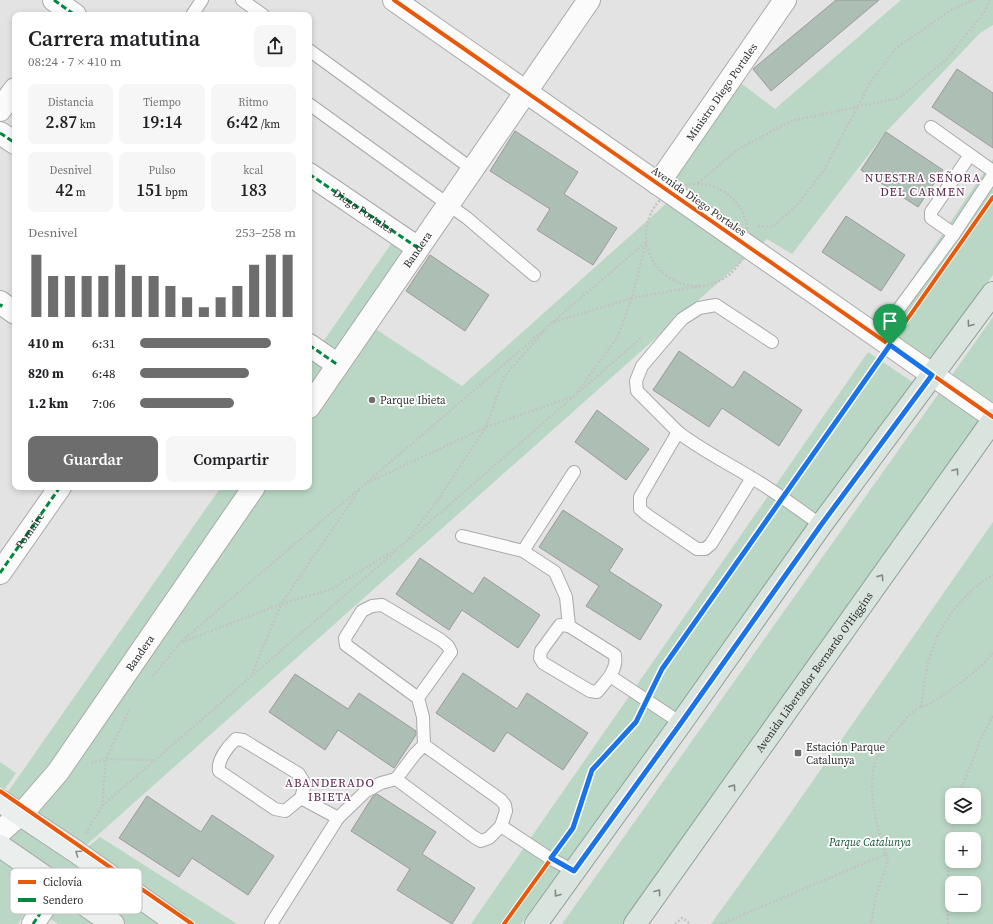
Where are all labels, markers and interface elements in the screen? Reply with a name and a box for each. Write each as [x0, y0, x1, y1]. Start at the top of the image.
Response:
text: Carrera matutina [28, 23, 200, 53]
button: share [254, 25, 296, 67]
street label: Ministro Diego Portales [683, 40, 761, 144]
text: 08:24 · 7 × 410 m [28, 53, 122, 70]
text: Distancia [48, 95, 94, 110]
text: Tiempo [143, 95, 181, 110]
text: Ritmo [238, 95, 268, 110]
text: 2.87 [46, 110, 77, 134]
text: 19:14 [142, 110, 182, 134]
text: 6:42 [226, 110, 258, 134]
text: km [77, 117, 96, 132]
text: /km [258, 117, 280, 132]
text: Desnivel [50, 163, 92, 178]
text: Pulso [149, 163, 175, 178]
text: kcal [243, 163, 263, 178]
street label: Avenida Diego Portales [648, 163, 749, 240]
district label: NUESTRA SEÑORA DEL CARMEN [865, 170, 981, 200]
text: 42 [56, 178, 73, 202]
text: 151 [136, 178, 163, 202]
text: 183 [240, 178, 267, 202]
text: m [73, 185, 86, 200]
text: bpm [163, 185, 188, 200]
street label: Diego Portales [330, 185, 397, 238]
text: Desnivel [28, 224, 78, 241]
text: 253–258 m [236, 224, 296, 241]
street label: Bandera [400, 228, 436, 271]
pin [873, 304, 907, 345]
icon: arrive [879, 310, 901, 332]
one-way arrow [967, 320, 975, 327]
text: 410 m [28, 335, 64, 352]
text: 6:31 [92, 335, 115, 352]
text: 820 m [28, 365, 64, 382]
text: 6:48 [92, 365, 115, 382]
place label: Parque Ibieta [380, 393, 446, 408]
text: 1.2 km [28, 395, 68, 412]
text: 7:06 [92, 395, 115, 412]
marker: Parque Ibieta [367, 395, 377, 405]
button: Guardar [28, 436, 158, 482]
button: Compartir [166, 436, 296, 482]
one-way arrow [951, 469, 958, 476]
street label: Pomaire [12, 509, 48, 552]
one-way arrow [876, 575, 883, 582]
street label: Avenida Libertador Bernardo O'Higgins [752, 589, 877, 756]
street label: Bandera [122, 632, 158, 675]
place label: Estación Parque Catalunya [806, 740, 885, 768]
marker: Estación Parque Catalunya [793, 748, 803, 758]
district label: ABANDERADO IBIETA [285, 775, 375, 805]
one-way arrow [728, 784, 735, 791]
map controls [945, 788, 981, 912]
button: layers [945, 788, 981, 824]
button: + [945, 832, 981, 868]
park label: Parque Catalunya [828, 835, 911, 850]
one-way arrow [75, 851, 82, 858]
legend [10, 868, 142, 914]
text: Ciclovía [43, 875, 83, 890]
button: − [945, 876, 981, 912]
one-way arrow [555, 890, 562, 897]
one-way arrow [653, 890, 660, 897]
text: Sendero [43, 893, 83, 908]

